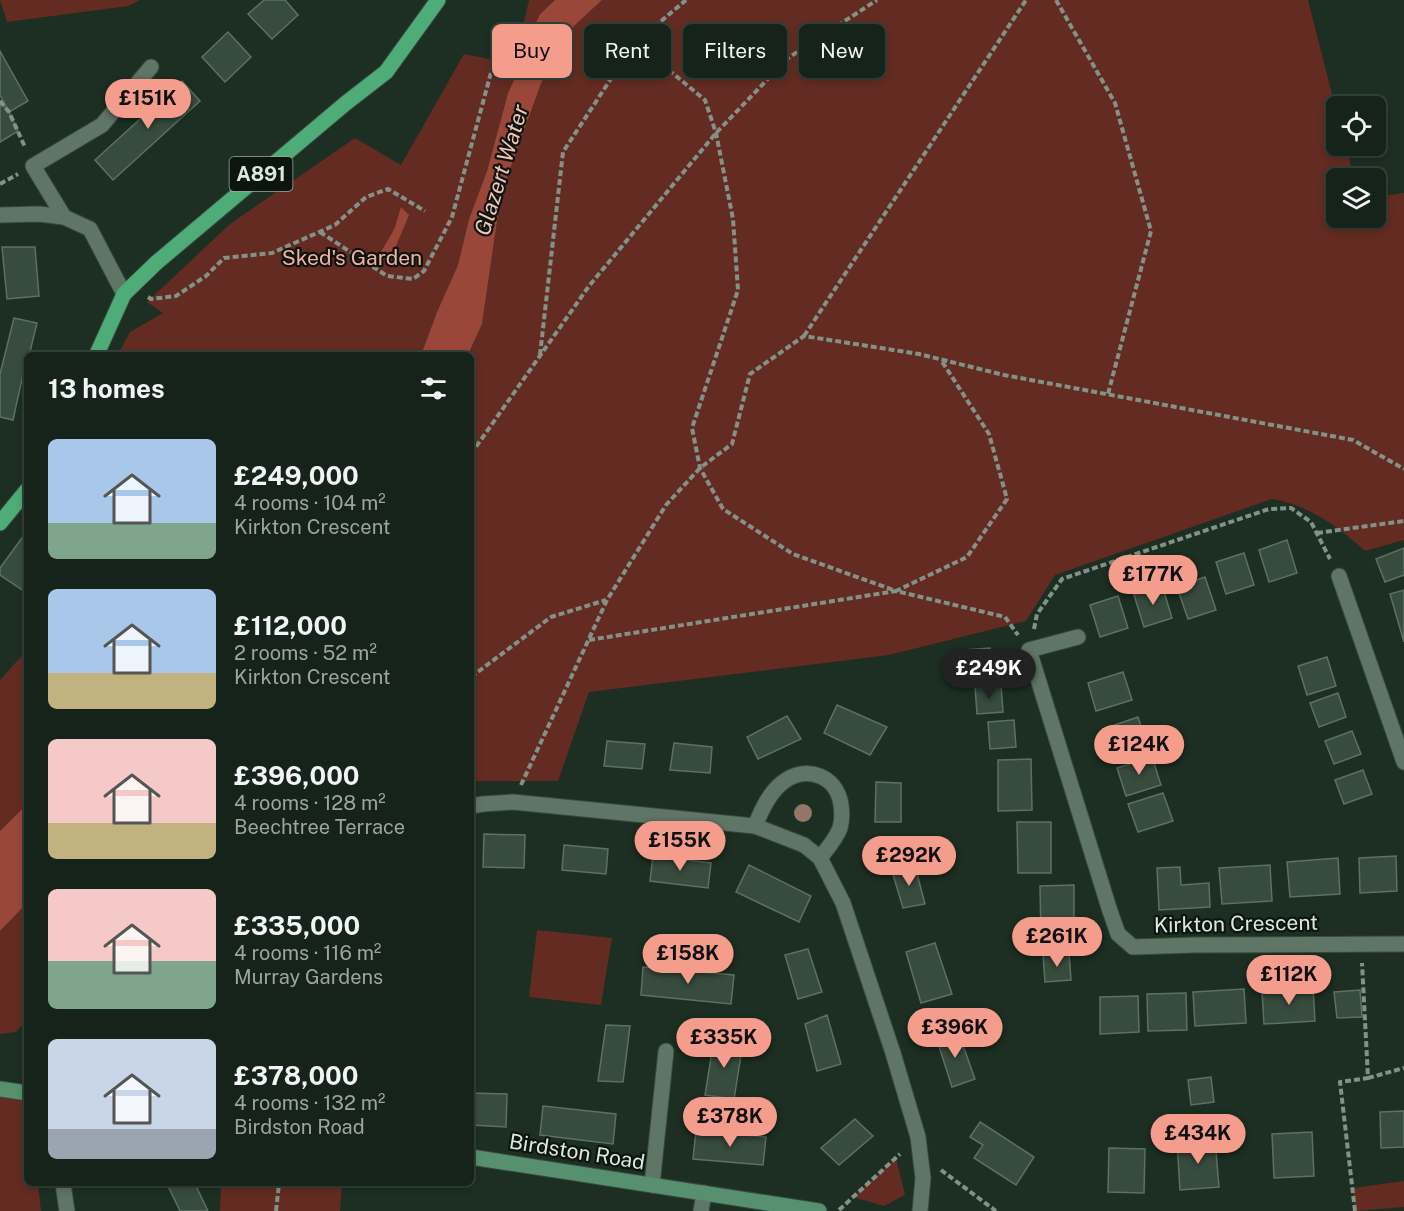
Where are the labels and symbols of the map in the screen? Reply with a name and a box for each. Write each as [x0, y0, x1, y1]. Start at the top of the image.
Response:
pin: £151K [106, 79, 190, 130]
water label: Glazert Water [469, 101, 533, 239]
road number: A891 [230, 157, 292, 191]
park label: Sked's Garden [282, 245, 422, 270]
pin: £177K [1111, 555, 1195, 606]
pin: £249K [947, 649, 1031, 700]
pin: £124K [1097, 725, 1181, 776]
pin: £155K [638, 821, 722, 872]
pin: £292K [867, 836, 951, 887]
street label: Kirkton Crescent [1154, 910, 1318, 937]
pin: £261K [1015, 917, 1099, 968]
pin: £158K [646, 934, 730, 985]
pin: £112K [1247, 955, 1331, 1006]
pin: £396K [913, 1008, 997, 1059]
pin: £335K [682, 1018, 766, 1069]
pin: £378K [688, 1097, 772, 1148]
pin: £434K [1156, 1114, 1240, 1165]
street label: Birdston Road [507, 1128, 647, 1175]

